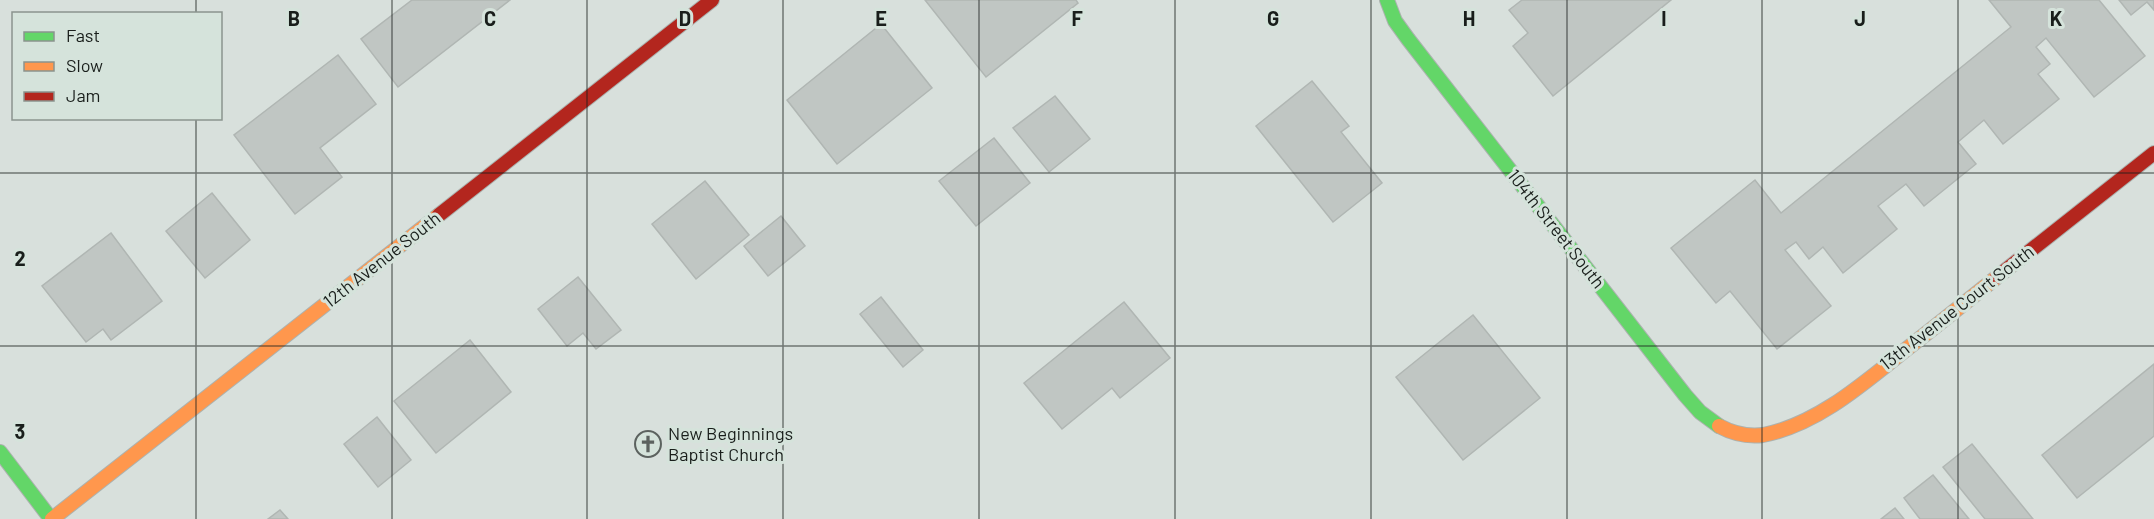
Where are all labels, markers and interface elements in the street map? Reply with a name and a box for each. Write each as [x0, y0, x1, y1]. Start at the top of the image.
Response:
text: B [288, 6, 300, 30]
text: C [484, 6, 496, 30]
text: D [679, 6, 691, 30]
text: E [875, 6, 887, 30]
text: F [1071, 6, 1083, 30]
text: G [1267, 6, 1279, 30]
text: H [1463, 6, 1475, 30]
text: I [1661, 6, 1667, 30]
text: J [1854, 6, 1866, 30]
text: K [2050, 6, 2063, 30]
legend [12, 12, 222, 120]
text: Fast [66, 24, 100, 46]
text: Slow [66, 54, 103, 76]
text: Jam [66, 84, 100, 106]
street label: 104th Street South [1503, 164, 1610, 292]
street label: 12th Avenue South [318, 207, 444, 312]
street label: 13th Avenue Court South [1875, 240, 2038, 374]
text: 2 [14, 246, 26, 270]
text: 3 [15, 419, 25, 443]
place label: New Beginnings Baptist Church [668, 422, 793, 465]
church icon: New Beginnings Baptist Church [633, 429, 663, 459]

